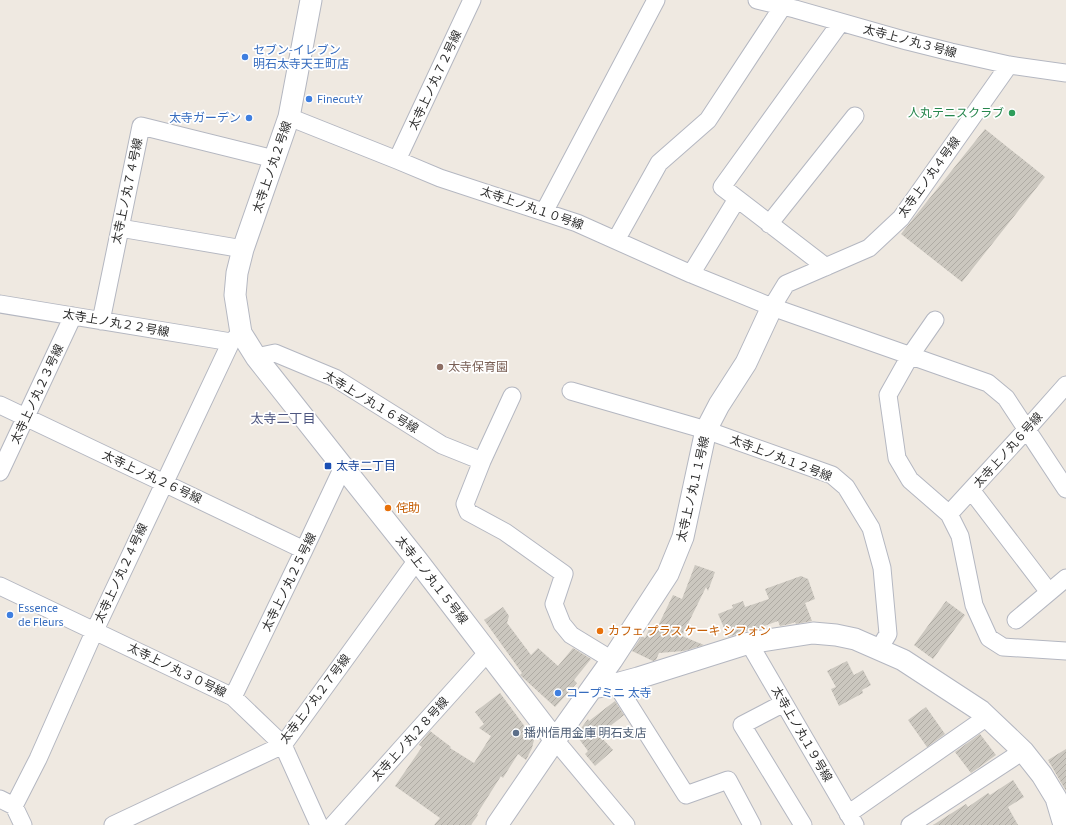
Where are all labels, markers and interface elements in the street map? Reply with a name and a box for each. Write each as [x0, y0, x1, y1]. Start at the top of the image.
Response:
street label: 太寺上ノ丸３号線 [861, 21, 958, 62]
street label: 太寺上ノ丸７２号線 [405, 28, 466, 133]
place label: セブン-イレブン 明石太寺天王町店 [253, 42, 349, 73]
marker: セブン-イレブン 明石太寺天王町店 [240, 52, 250, 62]
place label: Finecut-Y [317, 91, 363, 108]
marker: Finecut-Y [304, 94, 314, 104]
place label: 人丸テニスクラブ [908, 105, 1004, 122]
marker: 人丸テニスクラブ [1007, 108, 1017, 118]
place label: 太寺ガーデン [169, 110, 241, 127]
marker: 太寺ガーデン [244, 113, 254, 123]
street label: 太寺上ノ丸２号線 [249, 119, 296, 215]
street label: 太寺上ノ丸４号線 [894, 133, 964, 221]
street label: 太寺上ノ丸７４号線 [108, 137, 147, 246]
street label: 太寺上ノ丸１０号線 [478, 183, 586, 234]
street label: 太寺上ノ丸２２号線 [61, 306, 171, 341]
street label: 太寺上ノ丸２３号線 [7, 342, 68, 447]
place label: 太寺保育園 [448, 359, 508, 376]
marker: 太寺保育園 [435, 362, 445, 372]
street label: 太寺上ノ丸１６号線 [320, 367, 421, 438]
street label: 太寺上ノ丸６号線 [970, 409, 1047, 492]
district label: 太寺二丁目 [250, 410, 316, 428]
street label: 太寺上ノ丸１２号線 [727, 431, 834, 486]
street label: 太寺上ノ丸１１号線 [673, 435, 714, 544]
street label: 太寺上ノ丸２６号線 [99, 447, 204, 508]
place label: 太寺二丁目 [336, 458, 396, 475]
marker: 太寺二丁目 [323, 461, 333, 471]
place label: 侘助 [396, 500, 420, 517]
marker: 侘助 [383, 503, 393, 513]
street label: 太寺上ノ丸２４号線 [91, 521, 152, 626]
street label: 太寺上ノ丸２５号線 [258, 530, 321, 634]
street label: 太寺上ノ丸１５号線 [392, 533, 472, 628]
place label: Essence de Fleurs [18, 600, 64, 631]
marker: Essence de Fleurs [5, 610, 15, 620]
place label: カフェ プラス ケーキ シフォン [608, 623, 771, 640]
marker: カフェ プラス ケーキ シフォン [595, 626, 605, 636]
street label: 太寺上ノ丸３０号線 [125, 639, 229, 702]
street label: 太寺上ノ丸２７号線 [276, 651, 355, 748]
street label: 太寺上ノ丸１９号線 [767, 683, 836, 785]
place label: コープミニ 太寺 [566, 685, 652, 702]
marker: コープミニ 太寺 [553, 688, 563, 698]
street label: 太寺上ノ丸２８号線 [368, 694, 453, 785]
place label: 播州信用金庫 明石支店 [524, 725, 646, 742]
marker: 播州信用金庫 明石支店 [511, 728, 521, 738]

